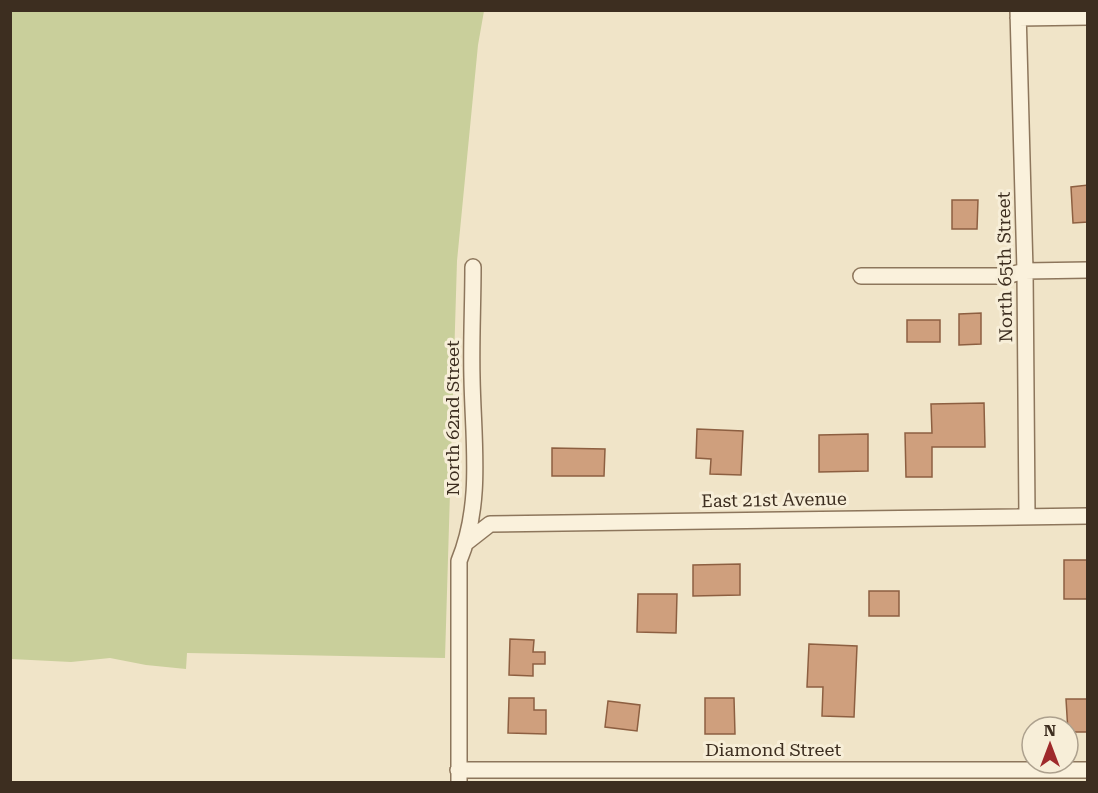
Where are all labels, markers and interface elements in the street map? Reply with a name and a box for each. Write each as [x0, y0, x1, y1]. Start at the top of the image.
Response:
street label: North 65th Street [993, 191, 1016, 342]
street label: North 62nd Street [442, 340, 463, 496]
street label: East 21st Avenue [701, 488, 847, 511]
north arrow [1020, 715, 1080, 775]
text: N [1044, 721, 1056, 740]
street label: Diamond Street [705, 739, 841, 760]

